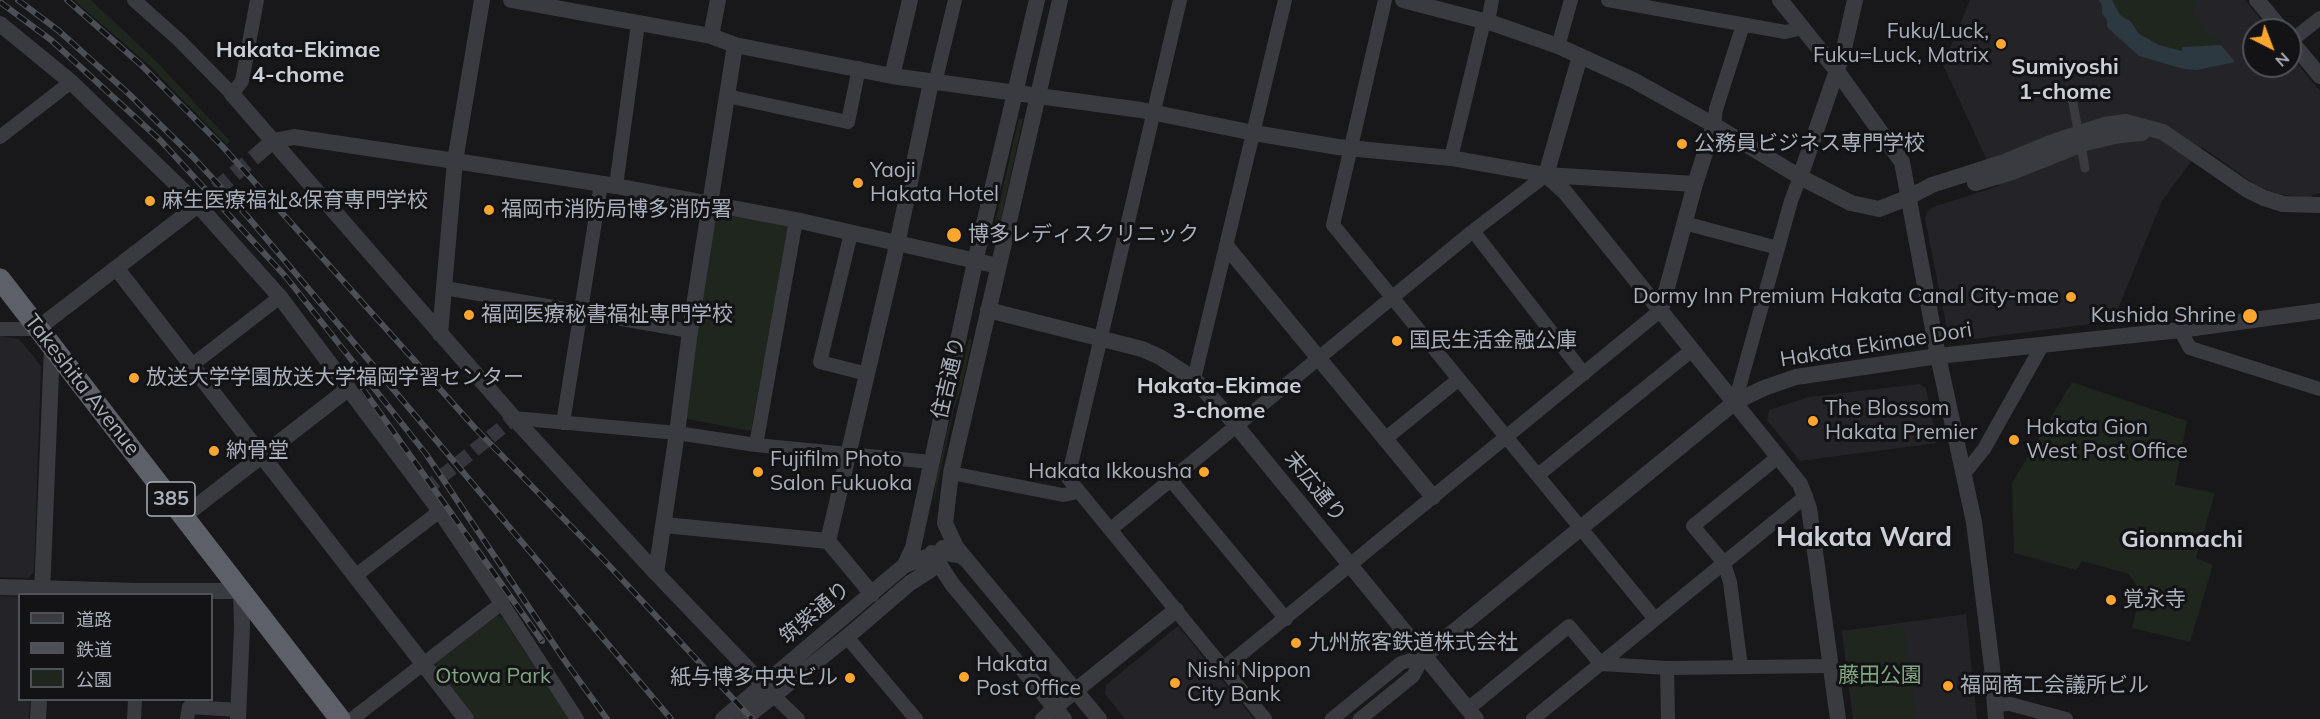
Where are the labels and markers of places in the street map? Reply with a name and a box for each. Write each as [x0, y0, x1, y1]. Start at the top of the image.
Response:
place label: Fuku/Luck, Fuku=Luck, Matrix [1813, 19, 1989, 69]
marker: Fuku/Luck, Fuku=Luck, Matrix [1994, 37, 2008, 51]
place label: 公務員ビジネス専門学校 [1694, 131, 1925, 157]
marker: 公務員ビジネス専門学校 [1675, 137, 1689, 151]
place label: Yaoji Hakata Hotel [870, 158, 999, 208]
marker: Yaoji Hakata Hotel [851, 176, 865, 190]
place label: 麻生医療福祉&保育専門学校 [162, 188, 428, 214]
marker: 麻生医療福祉&保育専門学校 [143, 194, 157, 208]
place label: 福岡市消防局博多消防署 [501, 197, 732, 223]
marker: 福岡市消防局博多消防署 [482, 203, 496, 217]
place label: 博多レディスクリニック [968, 222, 1199, 248]
marker: 博多レディスクリニック [945, 226, 963, 244]
place label: Dormy Inn Premium Hakata Canal City-mae [1633, 284, 2059, 310]
marker: Dormy Inn Premium Hakata Canal City-mae [2064, 290, 2078, 304]
place label: 福岡医療秘書福祉専門学校 [481, 302, 733, 328]
place label: Kushida Shrine [2091, 303, 2236, 329]
marker: Kushida Shrine [2241, 307, 2259, 325]
marker: 福岡医療秘書福祉専門学校 [462, 308, 476, 322]
place label: 国民生活金融公庫 [1409, 328, 1577, 354]
marker: 国民生活金融公庫 [1390, 334, 1404, 348]
place label: 放送大学学園放送大学福岡学習センター [146, 365, 524, 391]
marker: 放送大学学園放送大学福岡学習センター [127, 371, 141, 385]
place label: The Blossom Hakata Premier [1825, 396, 1977, 446]
marker: The Blossom Hakata Premier [1806, 414, 1820, 428]
place label: Hakata Gion West Post Office [2026, 415, 2188, 465]
marker: Hakata Gion West Post Office [2007, 433, 2021, 447]
place label: 納骨堂 [226, 438, 289, 464]
marker: 納骨堂 [207, 444, 221, 458]
place label: Fujifilm Photo Salon Fukuoka [770, 447, 912, 497]
place label: Hakata Ikkousha [1028, 459, 1192, 485]
marker: Fujifilm Photo Salon Fukuoka [751, 465, 765, 479]
marker: Hakata Ikkousha [1197, 465, 1211, 479]
place label: 覚永寺 [2123, 587, 2186, 613]
marker: 覚永寺 [2104, 593, 2118, 607]
place label: 九州旅客鉄道株式会社 [1308, 630, 1518, 656]
marker: 九州旅客鉄道株式会社 [1289, 636, 1303, 650]
place label: Hakata Post Office [976, 652, 1081, 702]
place label: Nishi Nippon City Bank [1187, 658, 1311, 708]
place label: 紙与博多中央ビル [670, 665, 838, 691]
marker: Hakata Post Office [957, 670, 971, 684]
marker: 紙与博多中央ビル [843, 671, 857, 685]
place label: 福岡商工会議所ビル [1960, 673, 2149, 699]
marker: Nishi Nippon City Bank [1168, 676, 1182, 690]
marker: 福岡商工会議所ビル [1941, 679, 1955, 693]

